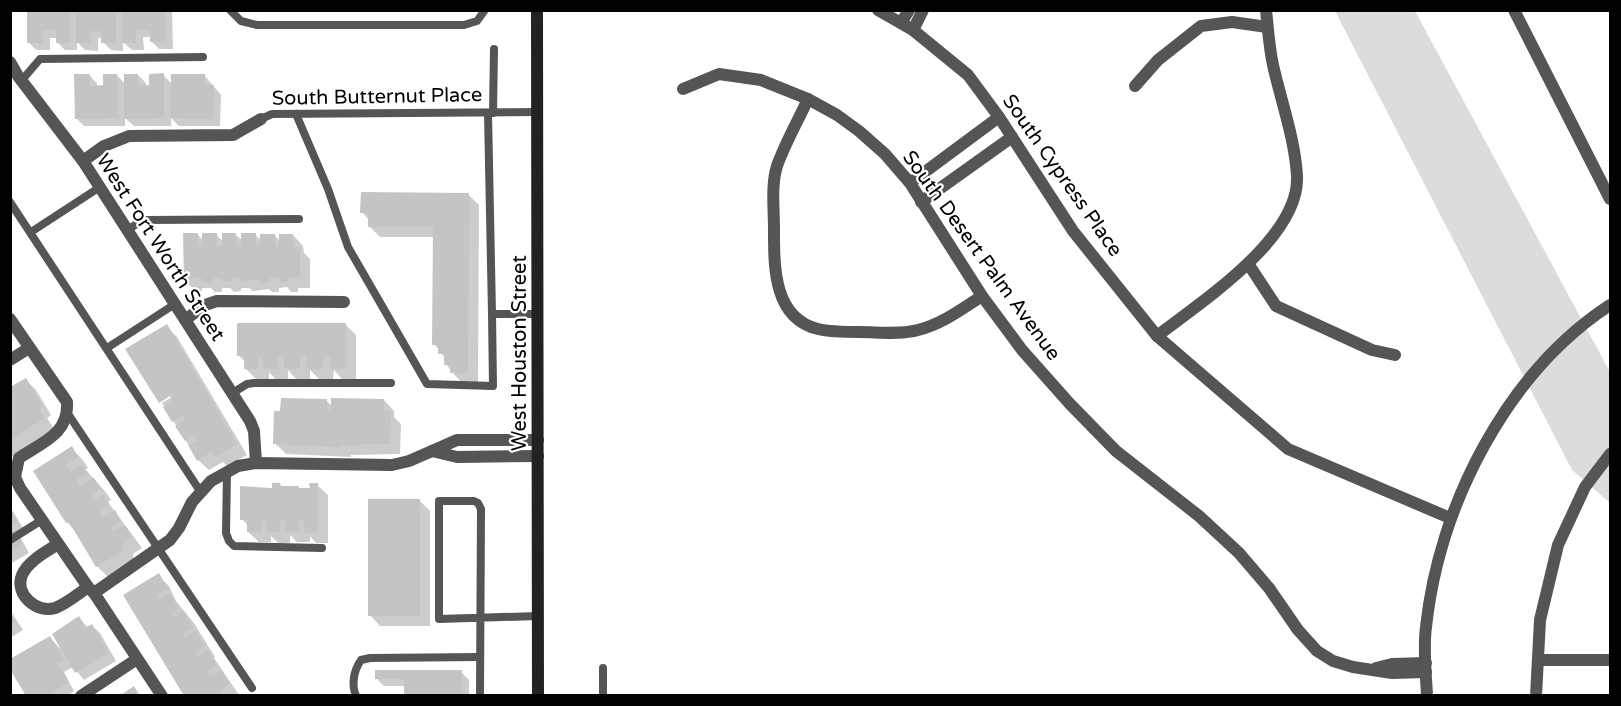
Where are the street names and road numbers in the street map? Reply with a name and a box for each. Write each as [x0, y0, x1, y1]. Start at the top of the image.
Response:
street label: South Butternut Place [272, 83, 482, 111]
street label: South Cypress Place [997, 90, 1127, 261]
street label: South Desert Palm Avenue [897, 146, 1065, 365]
street label: West Fort Worth Street [91, 149, 230, 346]
street label: West Houston Street [508, 255, 532, 451]

